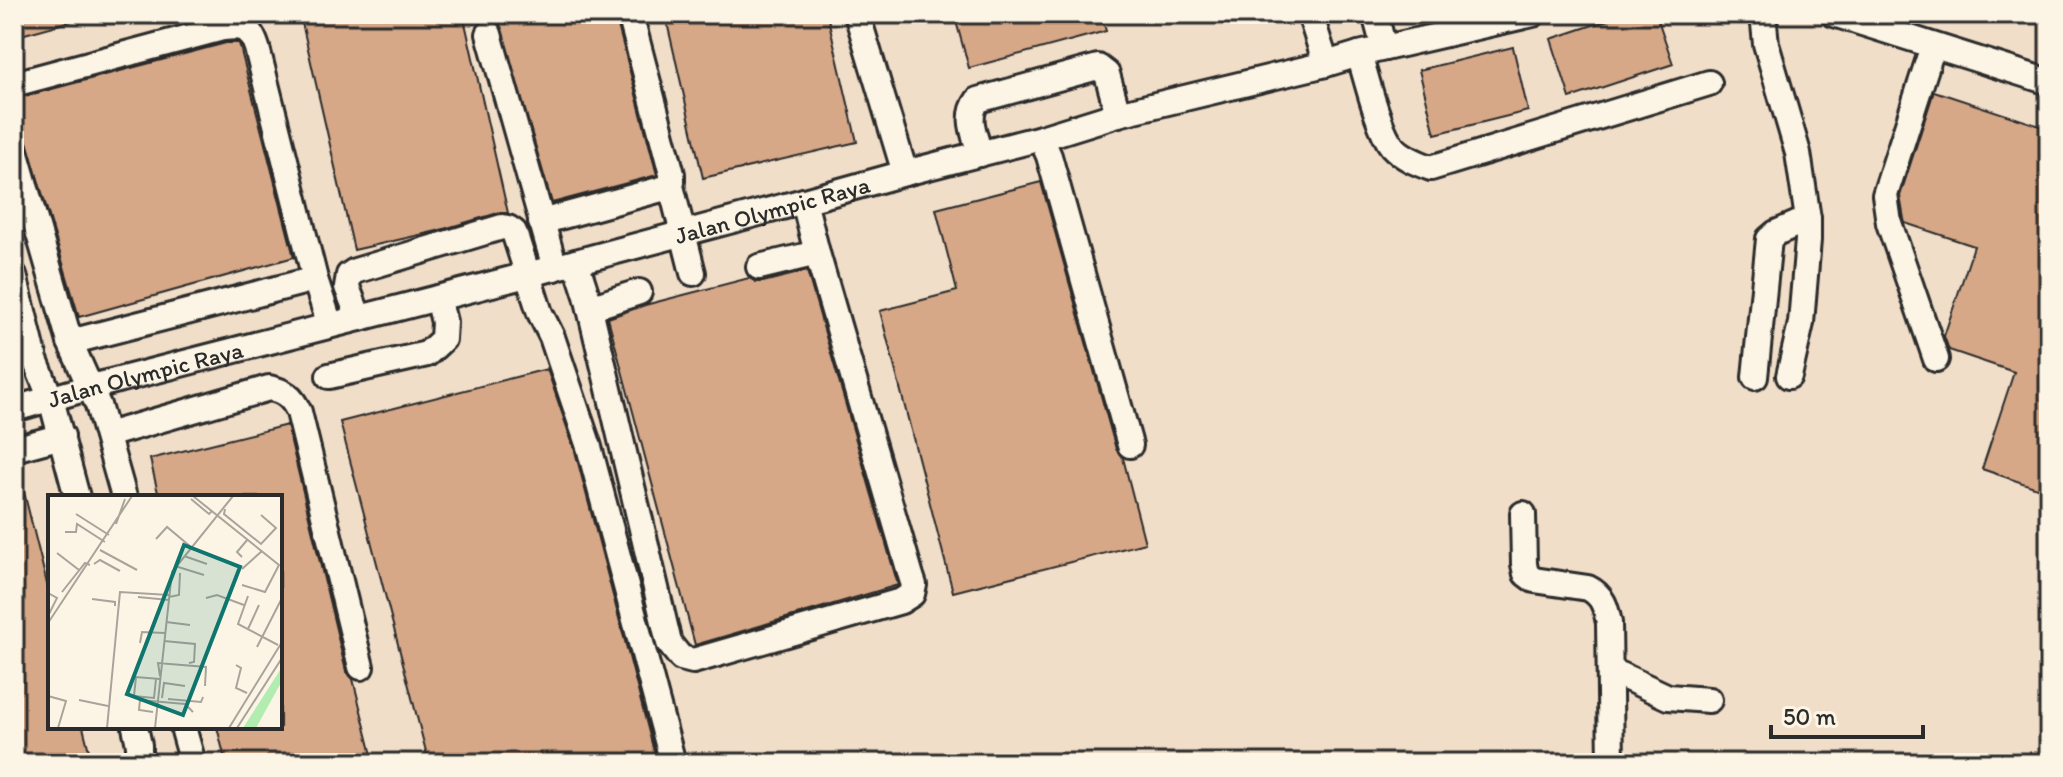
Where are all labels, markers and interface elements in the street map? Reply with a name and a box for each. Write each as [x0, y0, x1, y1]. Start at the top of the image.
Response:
street label: Jalan Olympic Raya [671, 169, 873, 249]
street label: Jalan Olympic Raya [44, 334, 247, 413]
inset map [48, 495, 282, 729]
scale bar [1771, 689, 1923, 739]
text: 50 m [1783, 702, 1836, 731]

